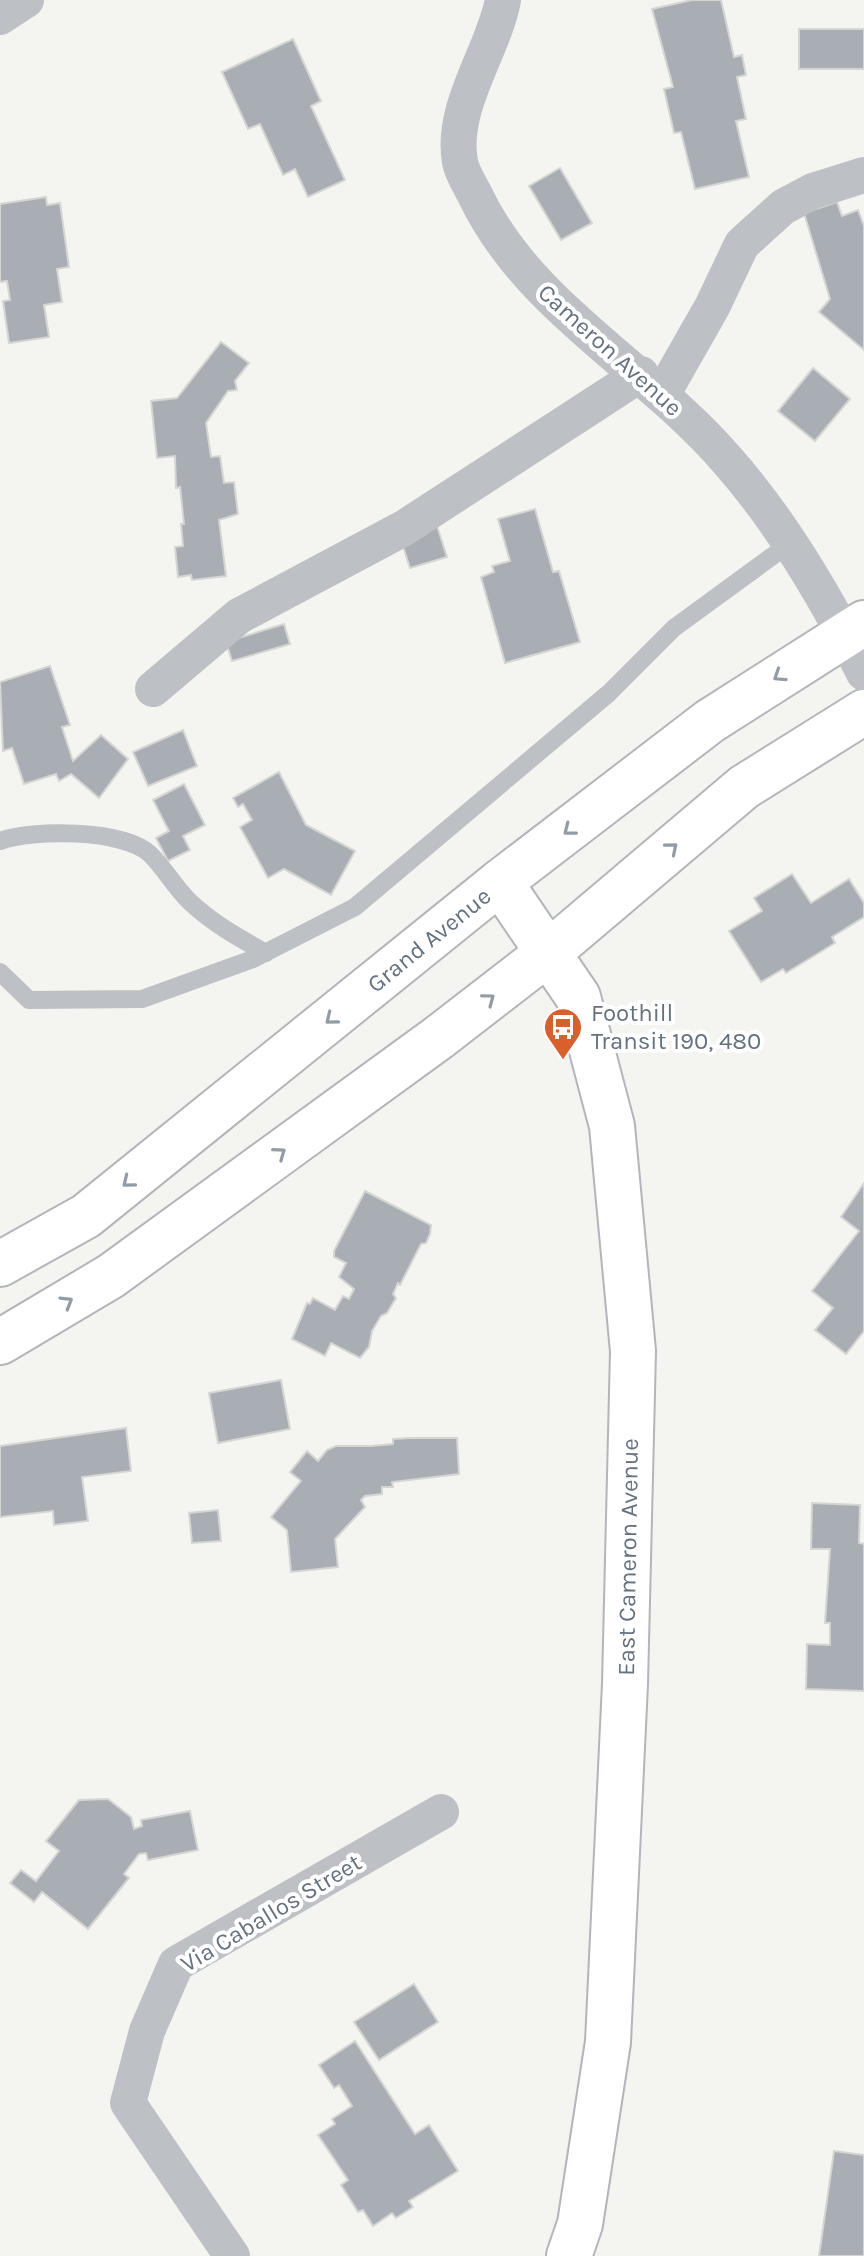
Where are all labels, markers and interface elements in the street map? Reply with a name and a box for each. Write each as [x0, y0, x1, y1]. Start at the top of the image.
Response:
street label: Cameron Avenue [532, 278, 688, 422]
one-way arrow [773, 667, 788, 682]
one-way arrow [563, 820, 578, 834]
one-way arrow [663, 844, 677, 858]
street label: Grand Avenue [362, 882, 496, 998]
one-way arrow [480, 994, 495, 1008]
place label: Foothill Transit 190, 480 [591, 999, 761, 1055]
bus stop icon: Foothill Transit 190, 480 [542, 1006, 584, 1061]
one-way arrow [326, 1009, 340, 1024]
one-way arrow [271, 1148, 286, 1163]
one-way arrow [123, 1172, 137, 1187]
one-way arrow [58, 1296, 73, 1312]
street label: East Cameron Avenue [612, 1438, 644, 1676]
street label: Via Caballos Street [176, 1848, 366, 1978]

